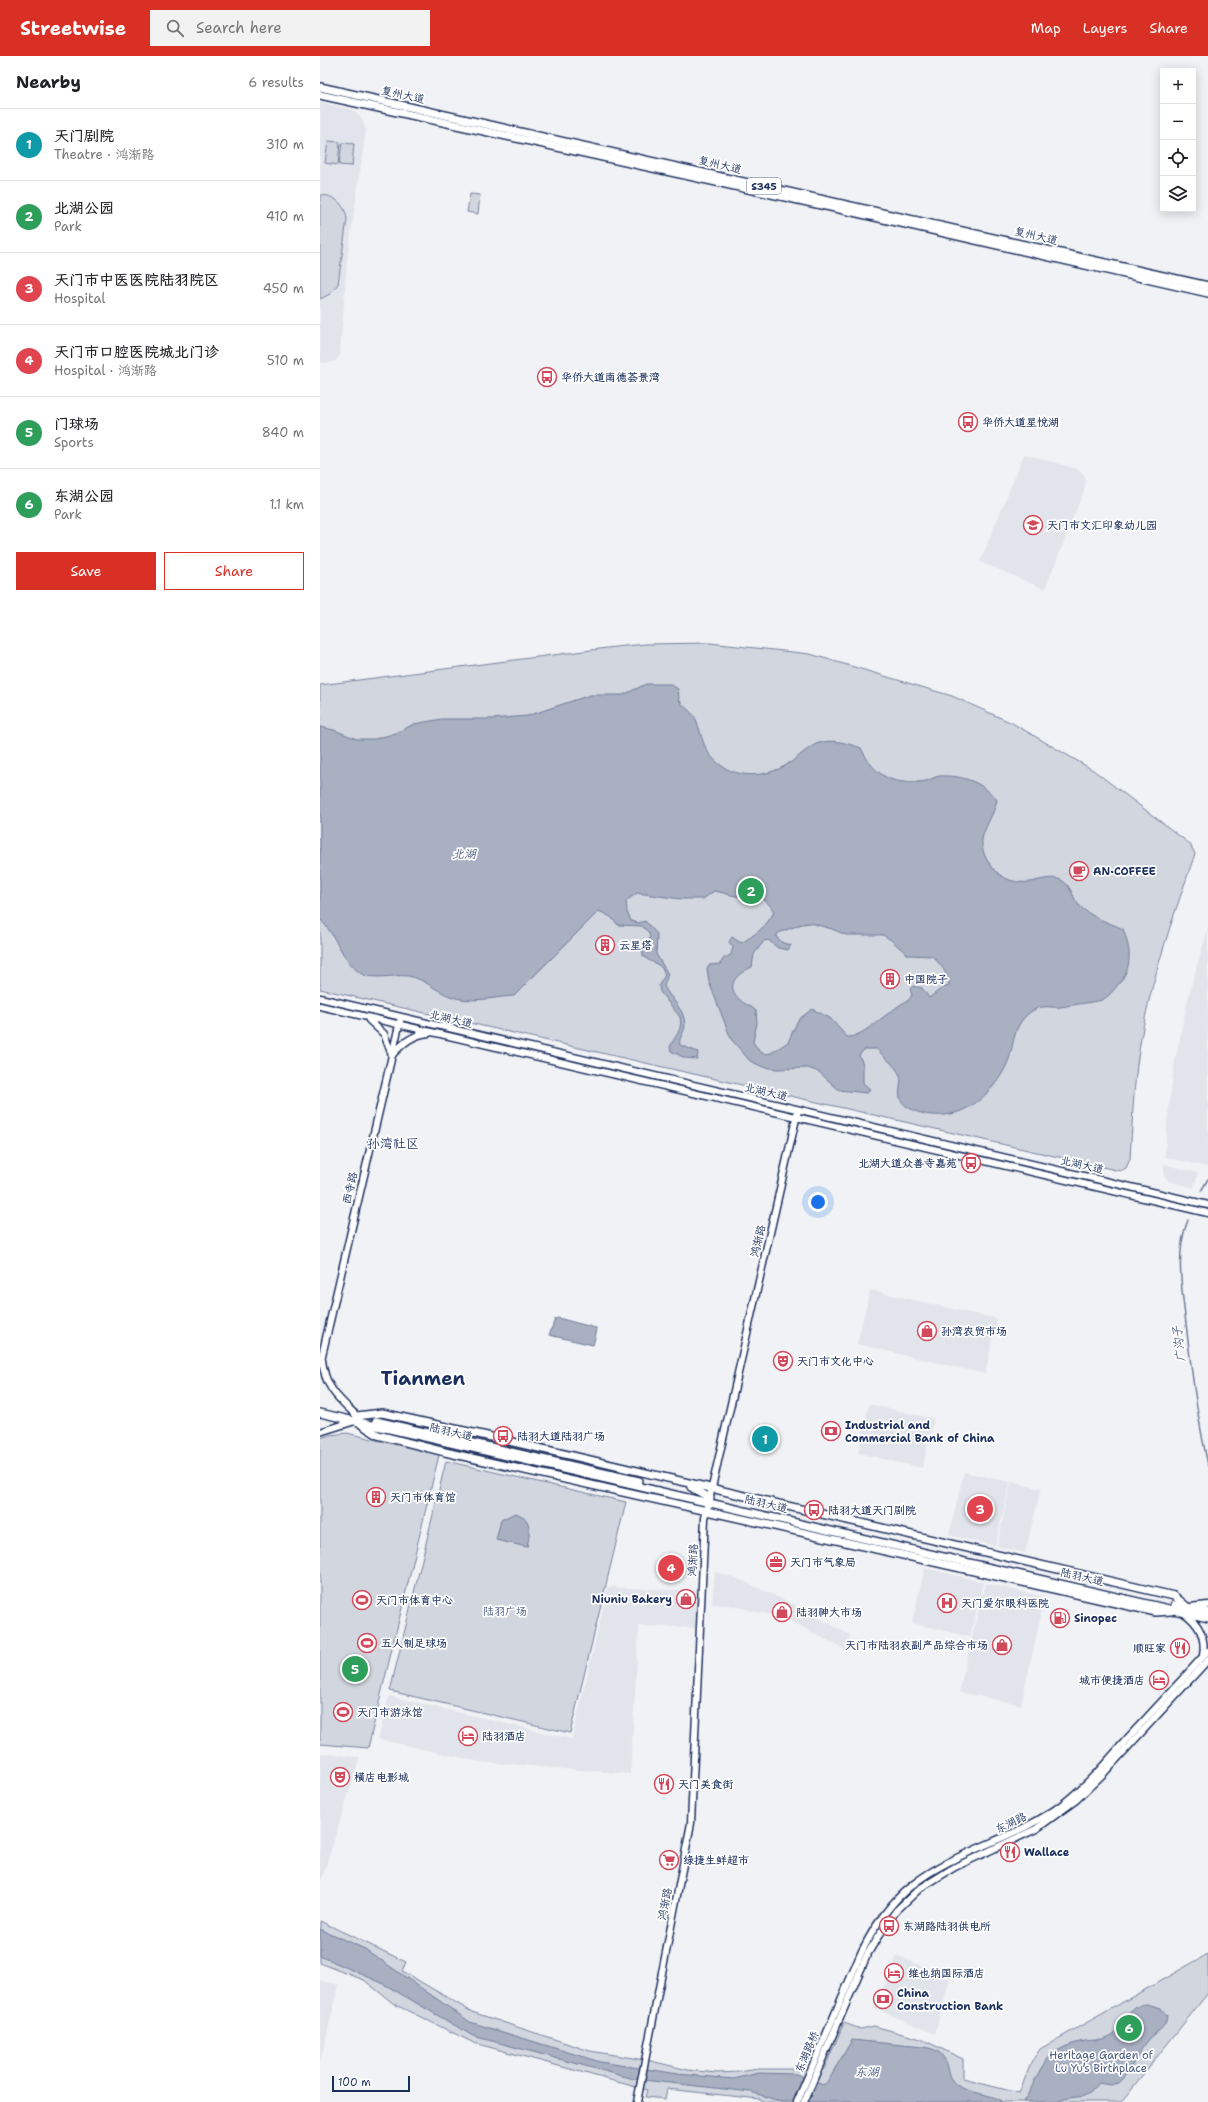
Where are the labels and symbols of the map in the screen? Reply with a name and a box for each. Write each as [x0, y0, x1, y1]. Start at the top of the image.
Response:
street label: 复州大道 [380, 83, 426, 107]
street label: 复州大道 [697, 153, 743, 177]
road number: S345 [747, 178, 781, 194]
street label: 复州大道 [1013, 224, 1059, 248]
bus stop icon: 华侨大道南德荟景湾 [536, 366, 558, 388]
place label: 华侨大道南德荟景湾 [561, 370, 660, 385]
bus stop icon: 华侨大道星悦湖 [957, 411, 979, 433]
place label: 华侨大道星悦湖 [982, 415, 1059, 430]
school or university icon: 天门市文汇印象幼儿园 [1022, 514, 1044, 536]
place label: 天门市文汇印象幼儿园 [1047, 518, 1157, 533]
water label: 北湖 [452, 846, 477, 862]
cafe icon: AN·COFFEE [1068, 860, 1090, 882]
place label: AN·COFFEE [1093, 864, 1156, 879]
pin: 2 [738, 876, 764, 906]
building icon: 云星塔 [594, 934, 616, 956]
place label: 云星塔 [619, 938, 652, 953]
building icon: 中国院子 [879, 968, 901, 990]
place label: 中国院子 [904, 972, 948, 987]
street label: 北湖大道 [428, 1007, 474, 1031]
street label: 北湖大道 [743, 1080, 789, 1104]
district label: 孙湾社区 [367, 1135, 419, 1152]
bus stop icon: 北湖大道众善寺嘉苑 [960, 1152, 982, 1174]
street label: 北湖大道 [1059, 1153, 1105, 1177]
place label: 北湖大道众善寺嘉苑 [858, 1156, 957, 1171]
street label: 西寺路 [339, 1170, 361, 1206]
your location [808, 1192, 828, 1212]
street label: 鸿渐路 [747, 1223, 769, 1259]
shop icon: 孙湾农贸市场 [916, 1320, 938, 1342]
place label: 孙湾农贸市场 [941, 1324, 1007, 1339]
water label: 广沟子 [1169, 1324, 1189, 1363]
theatre icon: 天门市文化中心 [772, 1350, 794, 1372]
place label: 天门市文化中心 [797, 1354, 874, 1369]
district label: Tianmen [381, 1366, 466, 1391]
place label: Industrial and Commercial Bank of China [845, 1418, 995, 1446]
street label: 陆羽大道 [428, 1420, 474, 1444]
bank icon: Industrial and Commercial Bank of China [820, 1420, 842, 1442]
pin: 1 [752, 1424, 778, 1454]
bus stop icon: 陆羽大道陆羽广场 [492, 1425, 514, 1447]
place label: 陆羽大道陆羽广场 [517, 1429, 605, 1444]
building icon: 天门市体育馆 [365, 1486, 387, 1508]
place label: 天门市体育馆 [390, 1490, 456, 1505]
street label: 陆羽大道 [743, 1492, 789, 1516]
pin: 3 [967, 1494, 993, 1524]
bus stop icon: 陆羽大道天门剧院 [803, 1499, 825, 1521]
place label: 陆羽大道天门剧院 [828, 1503, 916, 1518]
street label: 鸿渐路 [685, 1543, 701, 1577]
office icon: 天门市气象局 [765, 1551, 787, 1573]
pin: 4 [658, 1553, 684, 1583]
place label: 天门市气象局 [790, 1555, 856, 1570]
street label: 陆羽大道 [1059, 1565, 1105, 1589]
shop icon: Niuniu Bakery [675, 1588, 697, 1610]
sports icon: 天门市体育中心 [351, 1589, 373, 1611]
place label: Niuniu Bakery [592, 1592, 672, 1607]
hospital icon: 天门爱尔眼科医院 [936, 1592, 958, 1614]
place label: 天门市体育中心 [376, 1593, 453, 1608]
place label: 天门爱尔眼科医院 [961, 1596, 1049, 1611]
shop icon: 陆羽神大市场 [771, 1601, 793, 1623]
park label: 陆羽广场 [483, 1604, 527, 1619]
place label: 陆羽神大市场 [796, 1605, 862, 1620]
fuel station icon: Sinopec [1049, 1607, 1071, 1629]
place label: Sinopec [1074, 1611, 1117, 1626]
sports icon: 五人制足球场 [356, 1632, 378, 1654]
shop icon: 天门市陆羽农副产品综合市场 [991, 1634, 1013, 1656]
place label: 五人制足球场 [381, 1636, 447, 1651]
restaurant icon: 顺旺家 [1169, 1637, 1191, 1659]
place label: 天门市陆羽农副产品综合市场 [845, 1638, 988, 1653]
place label: 顺旺家 [1133, 1641, 1166, 1656]
pin: 5 [342, 1654, 368, 1684]
hotel icon: 城市便捷酒店 [1148, 1669, 1170, 1691]
place label: 城市便捷酒店 [1079, 1673, 1145, 1688]
sports icon: 天门市游泳馆 [332, 1701, 354, 1723]
place label: 天门市游泳馆 [357, 1705, 423, 1720]
hotel icon: 陆羽酒店 [457, 1725, 479, 1747]
place label: 陆羽酒店 [482, 1729, 526, 1744]
theatre icon: 横店电影城 [329, 1766, 351, 1788]
place label: 横店电影城 [354, 1770, 409, 1785]
restaurant icon: 天门美食街 [653, 1773, 675, 1795]
place label: 天门美食街 [678, 1777, 734, 1792]
street label: 东湖路 [993, 1809, 1029, 1837]
restaurant icon: Wallace [999, 1841, 1021, 1863]
place label: Wallace [1024, 1845, 1070, 1860]
supermarket icon: 绿捷生鲜超市 [658, 1849, 680, 1871]
place label: 绿捷生鲜超市 [683, 1853, 749, 1868]
street label: 鸿渐路 [654, 1886, 676, 1922]
bus stop icon: 东湖路陆羽供电所 [878, 1915, 900, 1937]
place label: 东湖路陆羽供电所 [903, 1919, 991, 1934]
hotel icon: 维也纳国际酒店 [883, 1962, 905, 1984]
place label: 维也纳国际酒店 [908, 1966, 985, 1981]
place label: China Construction Bank [897, 1986, 1003, 2014]
bank icon: China Construction Bank [872, 1988, 894, 2010]
pin: 6 [1116, 2013, 1142, 2043]
street label: 东湖路桥 [792, 2029, 822, 2075]
park label: Heritage Garden of Lu Yu’s Birthplace [1049, 2048, 1154, 2076]
water label: 东湖 [855, 2064, 880, 2080]
scale bar [332, 2074, 410, 2093]

